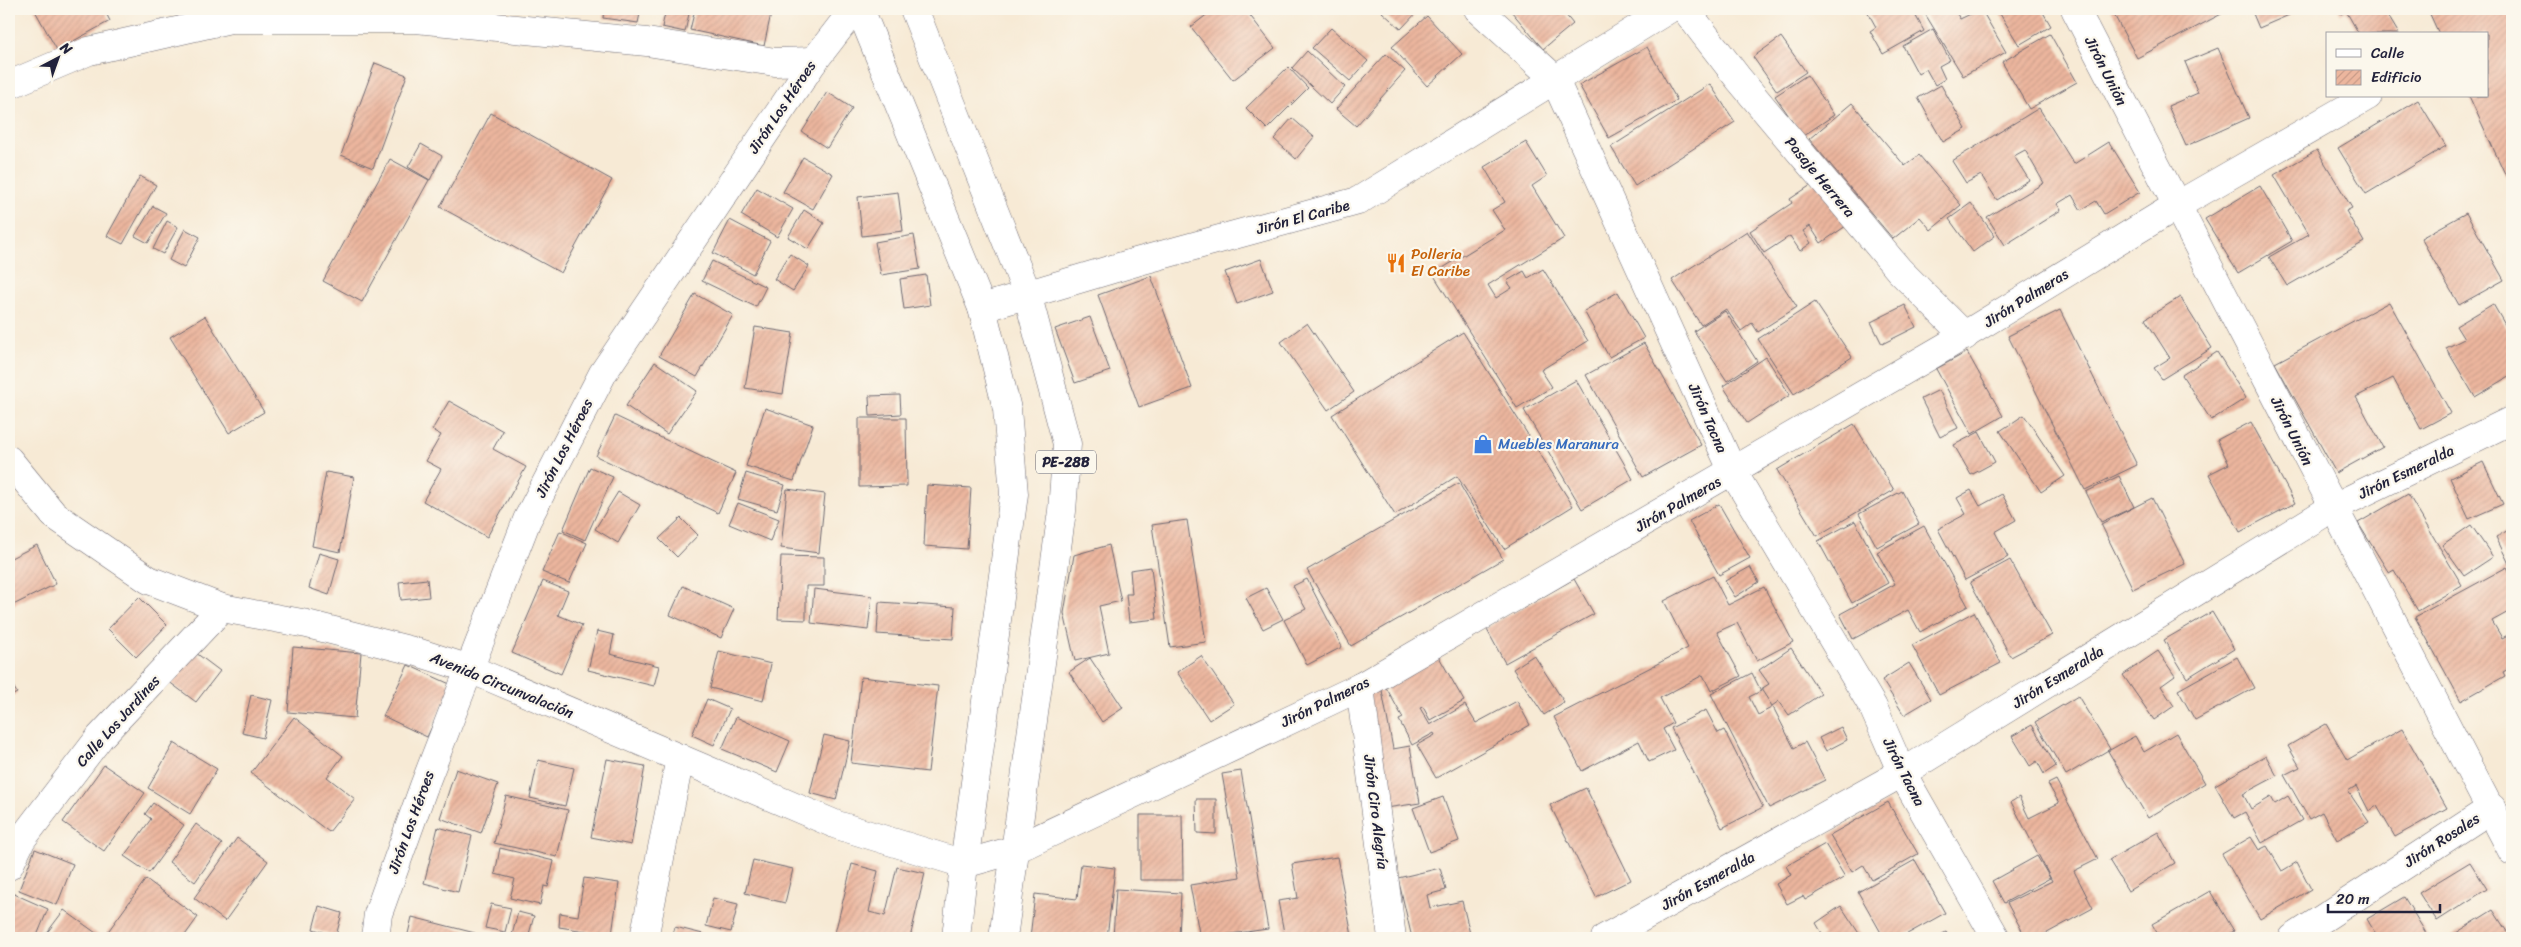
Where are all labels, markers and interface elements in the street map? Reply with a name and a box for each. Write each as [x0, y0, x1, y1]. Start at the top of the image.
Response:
street label: Jirón Unión [2077, 31, 2135, 110]
north arrow [32, 32, 82, 82]
legend [2326, 32, 2488, 98]
text: N [54, 35, 78, 61]
text: Calle [2371, 40, 2404, 66]
street label: Jirón Los Héroes [740, 55, 823, 160]
text: Edificio [2371, 64, 2422, 90]
street label: Pasaje Herrera [1778, 131, 1862, 224]
street label: Jirón El Caribe [1252, 192, 1353, 242]
place label: Polleria El Caribe [1411, 241, 1470, 284]
restaurant icon: Polleria El Caribe [1385, 252, 1407, 274]
street label: Jirón Palmeras [1978, 261, 2074, 335]
street label: Jirón Tacna [1681, 378, 1735, 458]
street label: Jirón Unión [2263, 391, 2321, 470]
street label: Jirón Los Héroes [527, 394, 600, 503]
place label: Muebles Maranura [1498, 431, 1620, 457]
shop icon: Muebles Maranura [1472, 433, 1494, 455]
street label: Jirón Esmeralda [2353, 437, 2459, 507]
road number: PE-28B [1036, 451, 1096, 474]
street label: Jirón Palmeras [1629, 468, 1727, 540]
street label: Jirón Esmeralda [2006, 638, 2109, 716]
street label: Avenida Circunvalación [425, 644, 578, 726]
street label: Calle Los Jardines [69, 669, 167, 773]
street label: Jirón Palmeras [1275, 669, 1375, 735]
street label: Jirón Tacna [1875, 732, 1933, 811]
street label: Jirón Ciro Alegría [1356, 752, 1396, 871]
street label: Jirón Los Héroes [380, 767, 442, 878]
street label: Jirón Rosales [2398, 806, 2485, 875]
street label: Jirón Esmeralda [1655, 844, 1760, 918]
scale bar [2328, 882, 2441, 914]
text: 20 m [2336, 886, 2370, 912]

